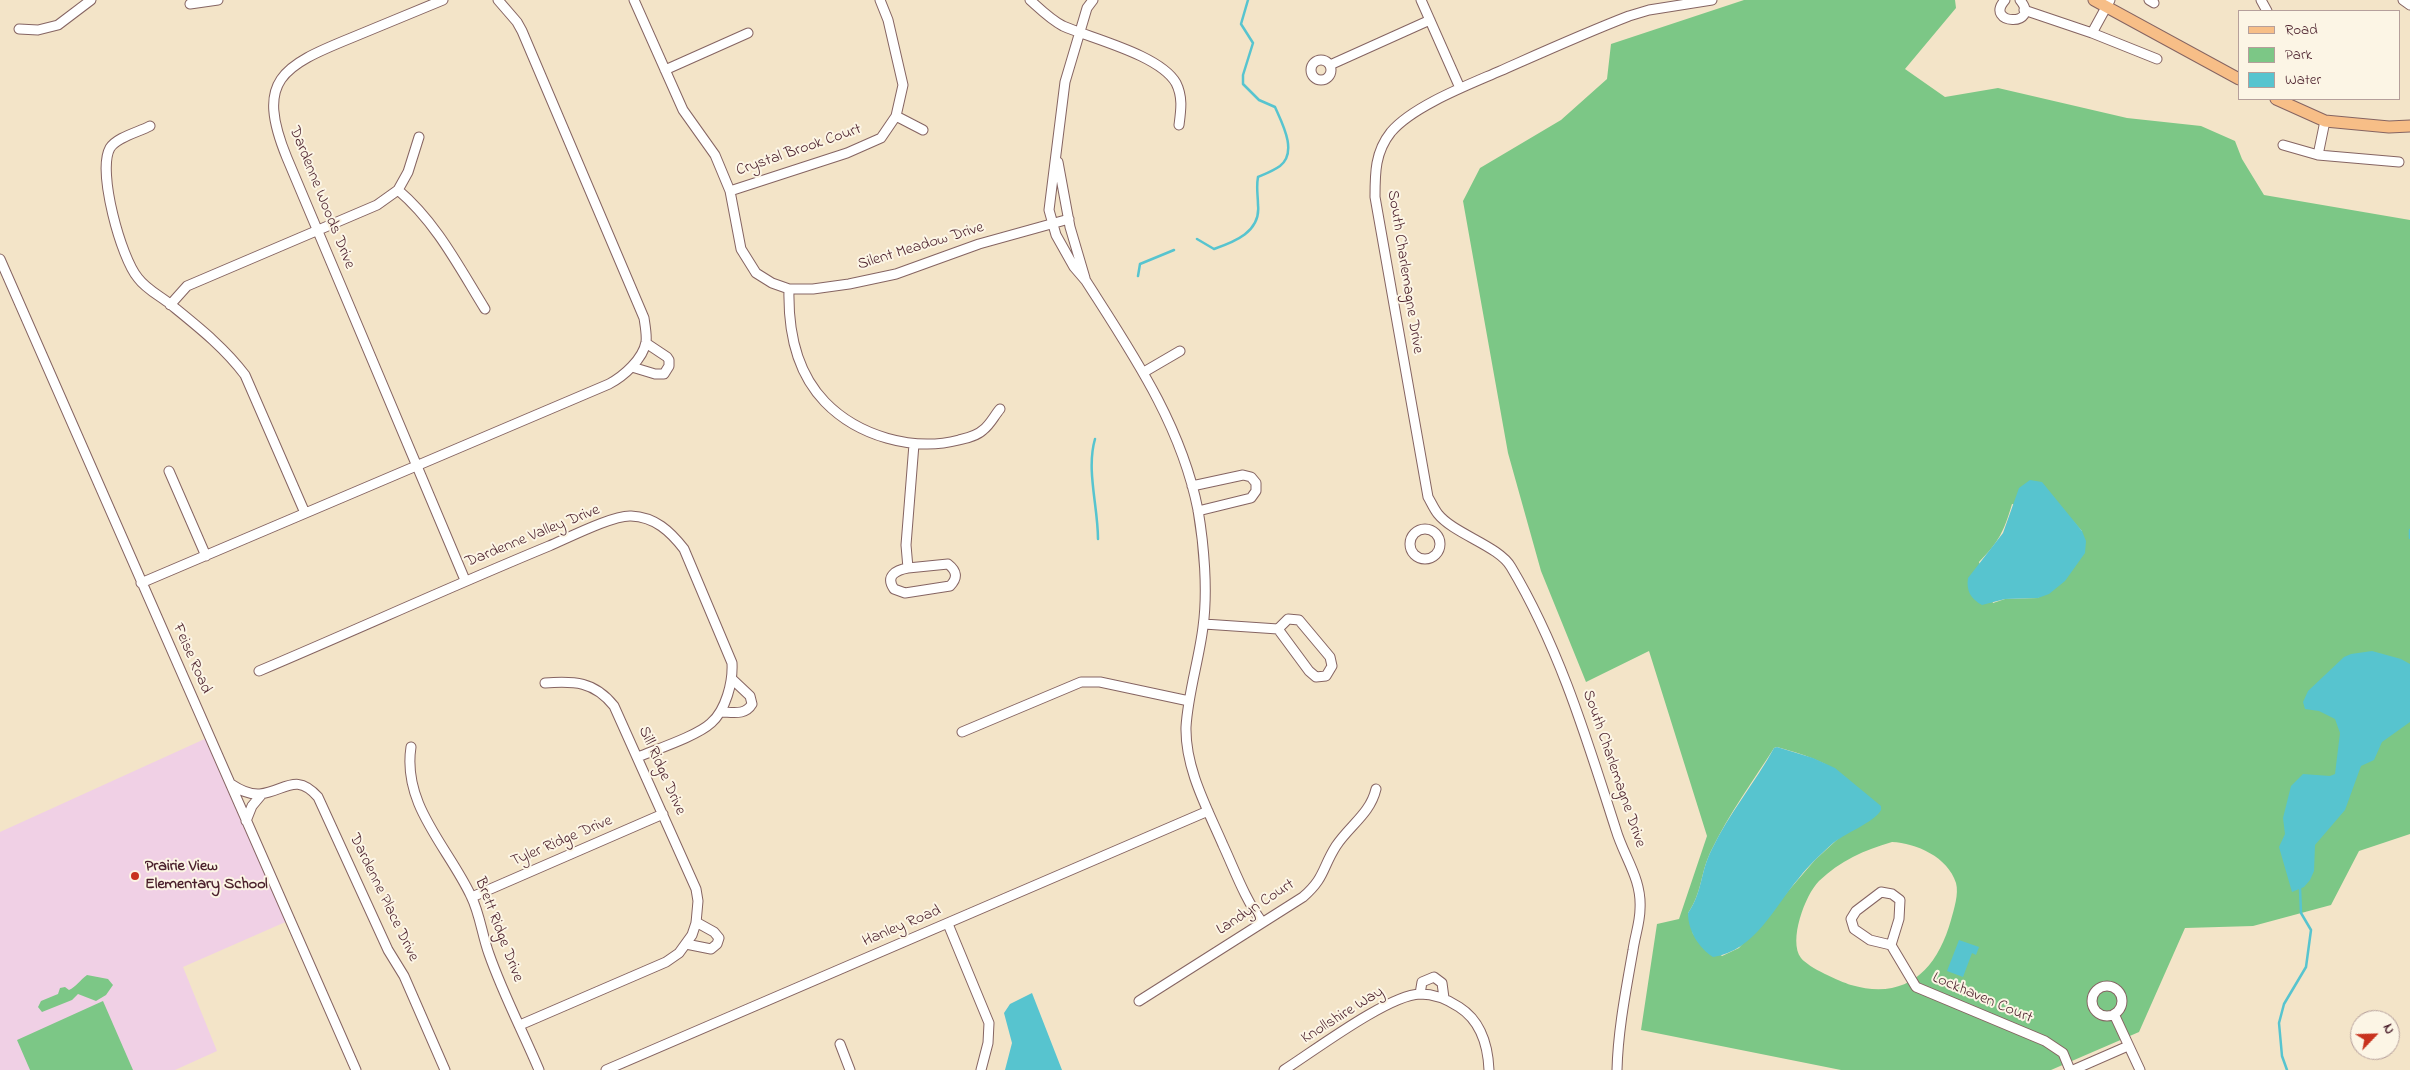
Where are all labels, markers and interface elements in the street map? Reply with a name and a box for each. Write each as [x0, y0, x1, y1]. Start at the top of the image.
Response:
legend [2238, 10, 2400, 100]
text: Road [2285, 19, 2318, 41]
text: Park [2285, 44, 2312, 66]
text: Water [2285, 69, 2321, 91]
street label: Crystal Brook Court [734, 121, 864, 181]
street label: Dardenne Woods Drive [284, 124, 358, 272]
street label: South Charlemagne Drive [1382, 189, 1426, 355]
street label: Silent Meadow Drive [856, 219, 986, 275]
street label: Dardenne Valley Drive [463, 501, 603, 573]
street label: Feise Road [167, 621, 215, 697]
street label: South Charlemagne Drive [1577, 688, 1649, 850]
street label: Sill Ridge Drive [633, 724, 689, 818]
street label: Tyler Ridge Drive [508, 812, 616, 872]
street label: Dardenne Place Drive [344, 831, 422, 965]
place label: Prairie View Elementary School [145, 857, 268, 895]
marker: Prairie View Elementary School [129, 870, 141, 882]
street label: Brett Ridge Drive [469, 875, 527, 985]
street label: Landyn Court [1214, 876, 1298, 940]
street label: Hanley Road [860, 902, 944, 952]
street label: Lockhaven Court [1929, 969, 2035, 1029]
street label: Knollshire Way [1298, 983, 1388, 1049]
north arrow [2350, 1010, 2400, 1060]
text: N [2377, 1021, 2400, 1038]

